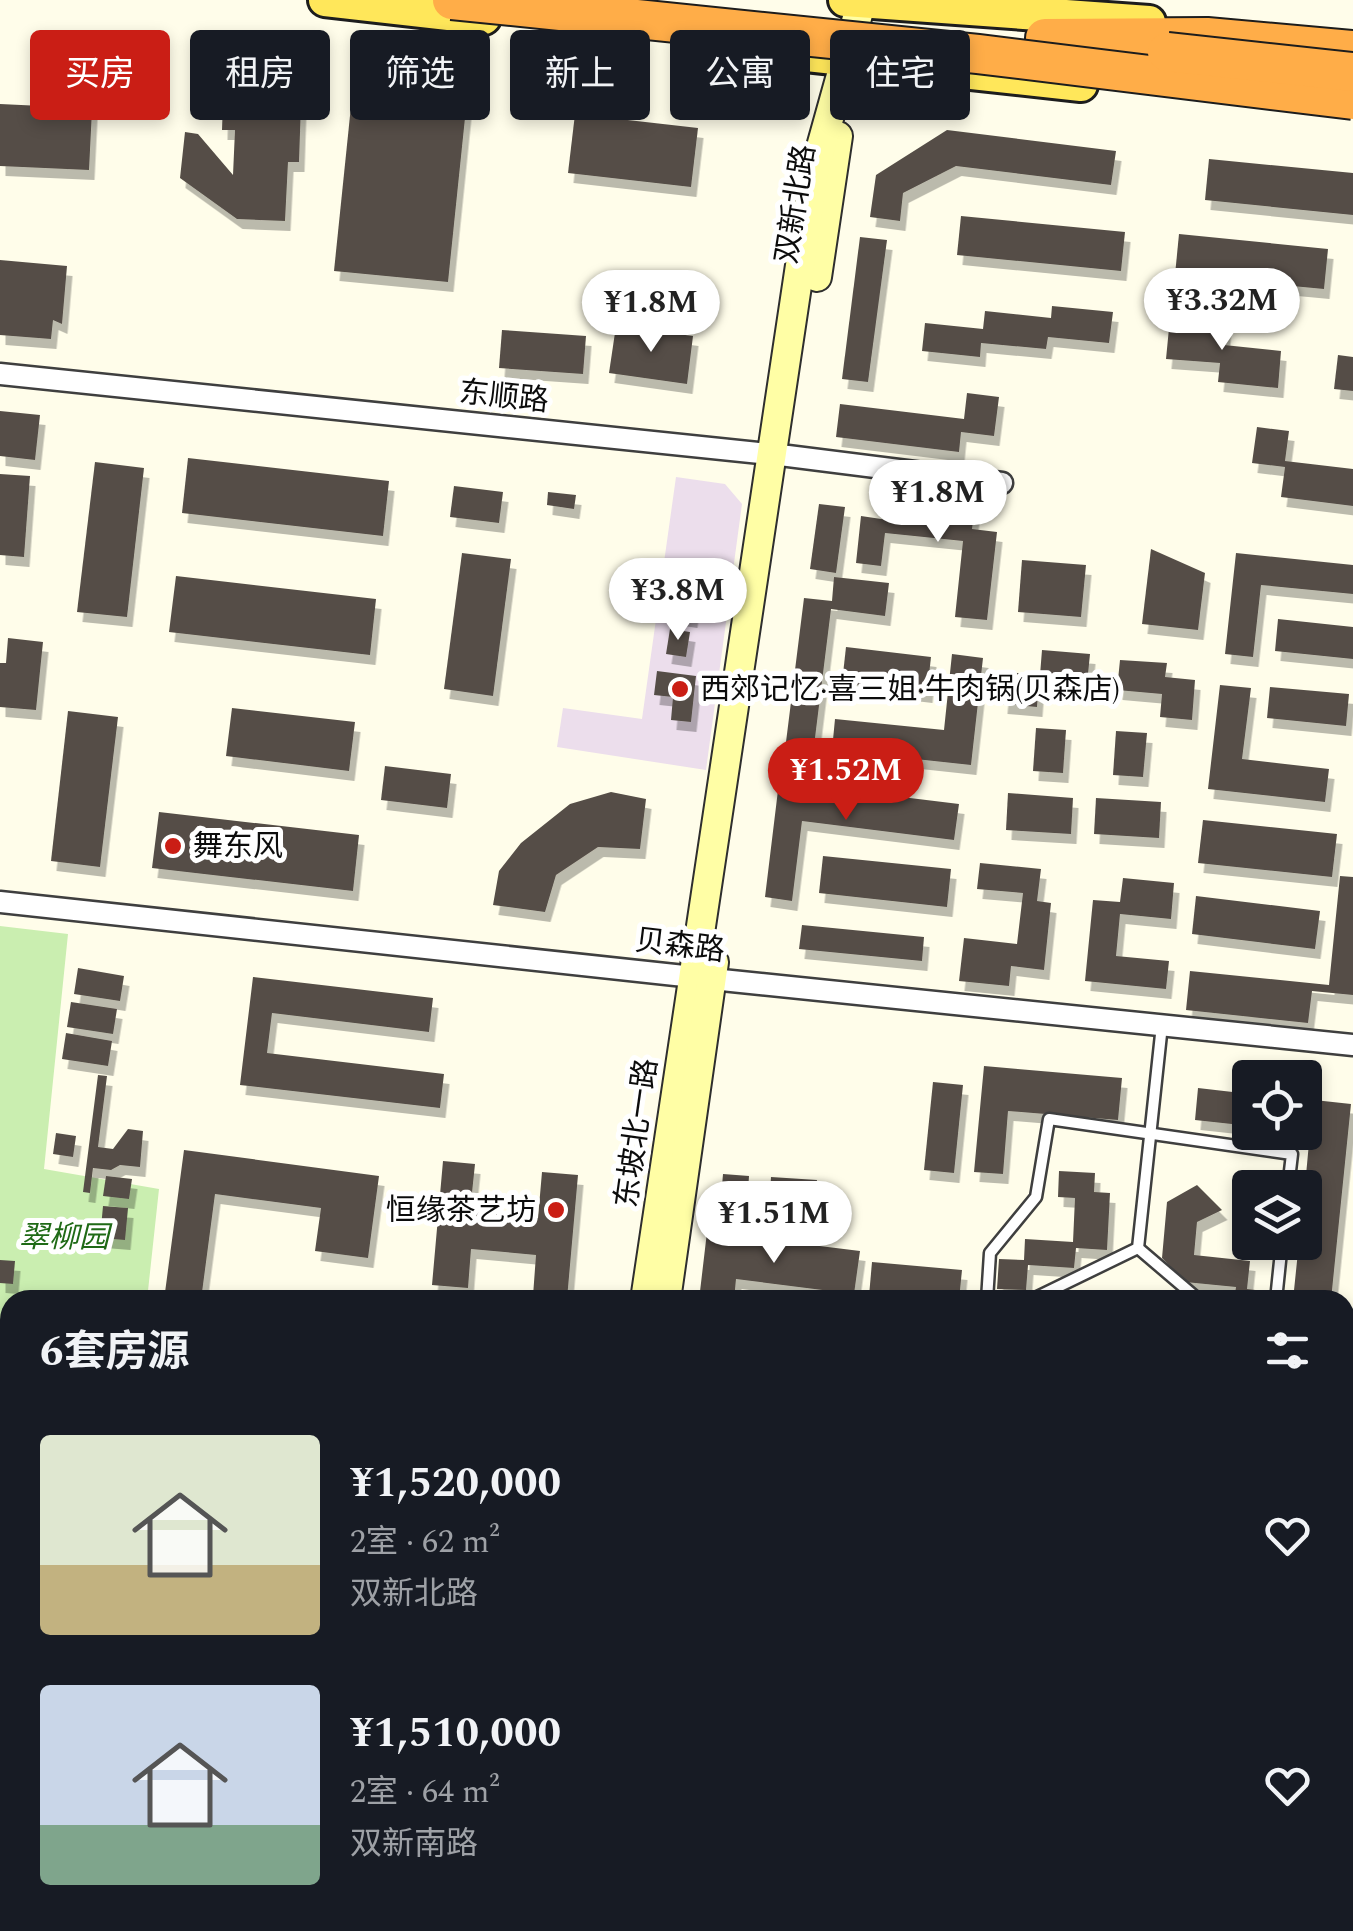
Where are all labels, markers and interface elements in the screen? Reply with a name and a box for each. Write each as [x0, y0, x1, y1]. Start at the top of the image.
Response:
chip: 买房 [30, 30, 170, 120]
chip: 租房 [190, 30, 330, 120]
chip: 筛选 [350, 30, 490, 120]
chip: 新上 [510, 30, 650, 120]
chip: 公寓 [670, 30, 810, 120]
chip: 住宅 [830, 30, 970, 120]
street label: 双新北路 [764, 141, 828, 267]
pin: ¥3.32M [1141, 268, 1303, 353]
pin: ¥1.8M [581, 270, 721, 355]
text: ¥3.32M [1166, 276, 1278, 325]
text: ¥1.8M [604, 278, 698, 327]
street label: 东顺路 [457, 369, 551, 425]
pin: ¥1.8M [868, 460, 1008, 545]
text: ¥1.8M [891, 468, 985, 517]
pin: ¥3.8M [608, 558, 748, 643]
text: ¥3.8M [631, 566, 725, 615]
place label: 西郊记忆·喜三姐·牛肉锅(贝森店) [700, 667, 1120, 713]
marker: 西郊记忆·喜三姐·牛肉锅(贝森店) [669, 678, 691, 700]
pin: ¥1.52M [765, 738, 927, 823]
text: ¥1.52M [790, 746, 902, 795]
place label: 舞东风 [193, 824, 283, 870]
marker: 舞东风 [162, 835, 184, 857]
street label: 贝森路 [632, 918, 727, 974]
street label: 东坡北一路 [604, 1056, 670, 1211]
map controls [1232, 1060, 1322, 1260]
button: locate [1232, 1060, 1322, 1150]
button: layers [1232, 1170, 1322, 1260]
pin: ¥1.51M [693, 1181, 855, 1266]
place label: 恒缘茶艺坊 [386, 1188, 536, 1234]
text: ¥1.51M [718, 1189, 830, 1238]
marker: 恒缘茶艺坊 [545, 1199, 567, 1221]
park label: 翠柳园 [19, 1215, 113, 1261]
text: 6套房源 [40, 1321, 190, 1384]
icon: filters [1260, 1323, 1315, 1378]
text: ¥1,520,000 [350, 1452, 561, 1515]
icon: home [120, 1475, 240, 1595]
icon: heart [1260, 1508, 1315, 1563]
text: 2室 · 62 m² [350, 1518, 500, 1567]
text: 双新北路 [350, 1570, 478, 1619]
text: ¥1,510,000 [350, 1702, 561, 1765]
icon: home [120, 1725, 240, 1845]
icon: heart [1260, 1758, 1315, 1813]
text: 2室 · 64 m² [350, 1768, 500, 1817]
text: 双新南路 [350, 1820, 478, 1869]

